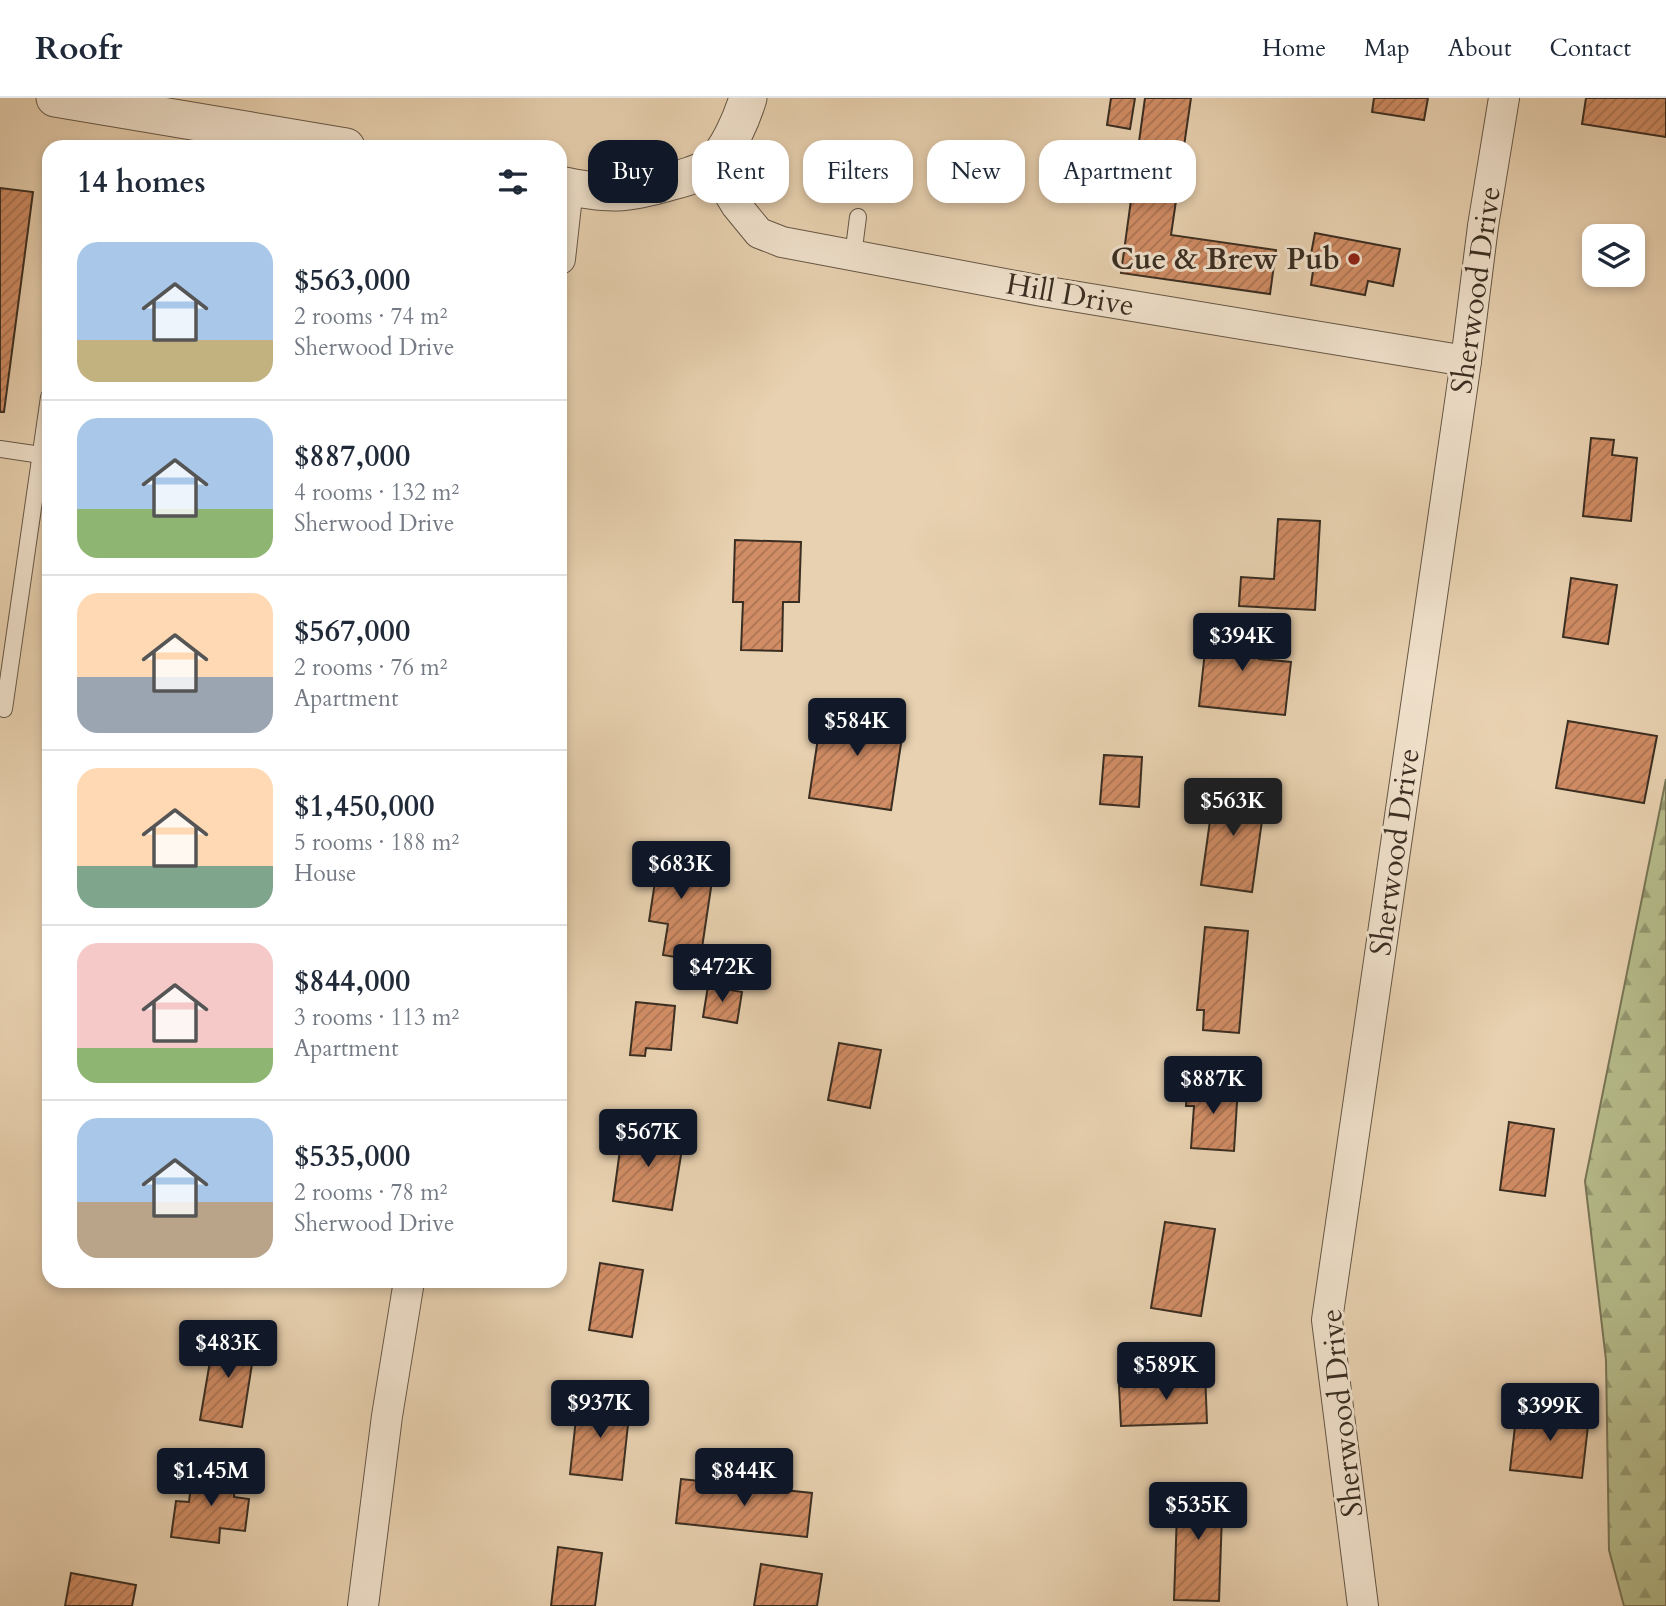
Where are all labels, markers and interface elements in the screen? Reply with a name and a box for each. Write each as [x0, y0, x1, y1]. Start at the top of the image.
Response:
text: Roofr [35, 26, 122, 71]
text: Home [1262, 32, 1326, 65]
text: Map [1364, 32, 1410, 65]
text: About [1448, 32, 1512, 65]
text: Contact [1550, 32, 1631, 65]
chip: Buy [588, 140, 678, 203]
chip: Rent [692, 140, 789, 203]
chip: Filters [803, 140, 913, 203]
chip: New [927, 140, 1025, 203]
chip: Apartment [1039, 140, 1196, 203]
text: 14 homes [77, 162, 206, 203]
icon: filters [494, 163, 532, 201]
street label: Sherwood Drive [1441, 184, 1511, 396]
map controls [1582, 224, 1645, 287]
button: layers [1582, 224, 1645, 287]
place label: Cue & Brew Pub [1111, 239, 1340, 280]
marker: Cue & Brew Pub [1346, 251, 1362, 267]
text: $563,000 [294, 260, 410, 301]
street label: Hill Drive [1003, 264, 1137, 326]
icon: home [133, 270, 217, 354]
text: 2 rooms · 74 m² [294, 301, 447, 332]
text: Sherwood Drive [294, 332, 454, 363]
text: $887,000 [294, 436, 410, 477]
icon: home [133, 446, 217, 530]
text: 4 rooms · 132 m² [294, 477, 459, 508]
text: Sherwood Drive [294, 508, 454, 539]
text: $567,000 [294, 611, 410, 652]
pin: $394K [1193, 614, 1291, 673]
text: $394K [1209, 620, 1275, 651]
icon: home [133, 621, 217, 705]
text: 2 rooms · 76 m² [294, 652, 447, 683]
text: Apartment [294, 683, 398, 714]
pin: $584K [808, 698, 906, 758]
text: $584K [824, 705, 890, 736]
street label: Sherwood Drive [1360, 746, 1430, 958]
pin: $563K [1184, 778, 1282, 838]
text: $563K [1200, 785, 1266, 816]
text: $1,450,000 [294, 786, 435, 827]
icon: home [133, 796, 217, 880]
text: 5 rooms · 188 m² [294, 827, 459, 858]
pin: $683K [632, 842, 730, 901]
text: $683K [648, 848, 714, 879]
text: House [294, 858, 356, 889]
pin: $472K [673, 944, 771, 1004]
text: $472K [689, 951, 755, 982]
text: $844,000 [294, 961, 410, 1002]
icon: home [133, 971, 217, 1055]
text: 3 rooms · 113 m² [294, 1002, 459, 1033]
text: Apartment [294, 1033, 398, 1064]
pin: $887K [1164, 1056, 1262, 1116]
text: $887K [1180, 1063, 1246, 1094]
pin: $567K [599, 1110, 697, 1169]
text: $567K [615, 1116, 681, 1147]
text: $535,000 [294, 1136, 410, 1177]
icon: home [133, 1146, 217, 1230]
text: 2 rooms · 78 m² [294, 1177, 447, 1208]
text: Sherwood Drive [294, 1208, 454, 1239]
street label: Sherwood Drive [1311, 1307, 1373, 1519]
pin: $483K [179, 1320, 277, 1380]
text: $483K [195, 1327, 261, 1358]
pin: $589K [1117, 1342, 1215, 1402]
text: $589K [1133, 1349, 1199, 1380]
pin: $937K [551, 1380, 649, 1440]
pin: $399K [1501, 1384, 1599, 1443]
text: $937K [567, 1387, 633, 1418]
text: $399K [1517, 1390, 1583, 1421]
pin: $1.45M [154, 1448, 268, 1508]
pin: $844K [695, 1448, 793, 1508]
text: $1.45M [173, 1455, 249, 1486]
text: $844K [711, 1455, 777, 1486]
pin: $535K [1149, 1482, 1247, 1542]
text: $535K [1165, 1489, 1231, 1520]

